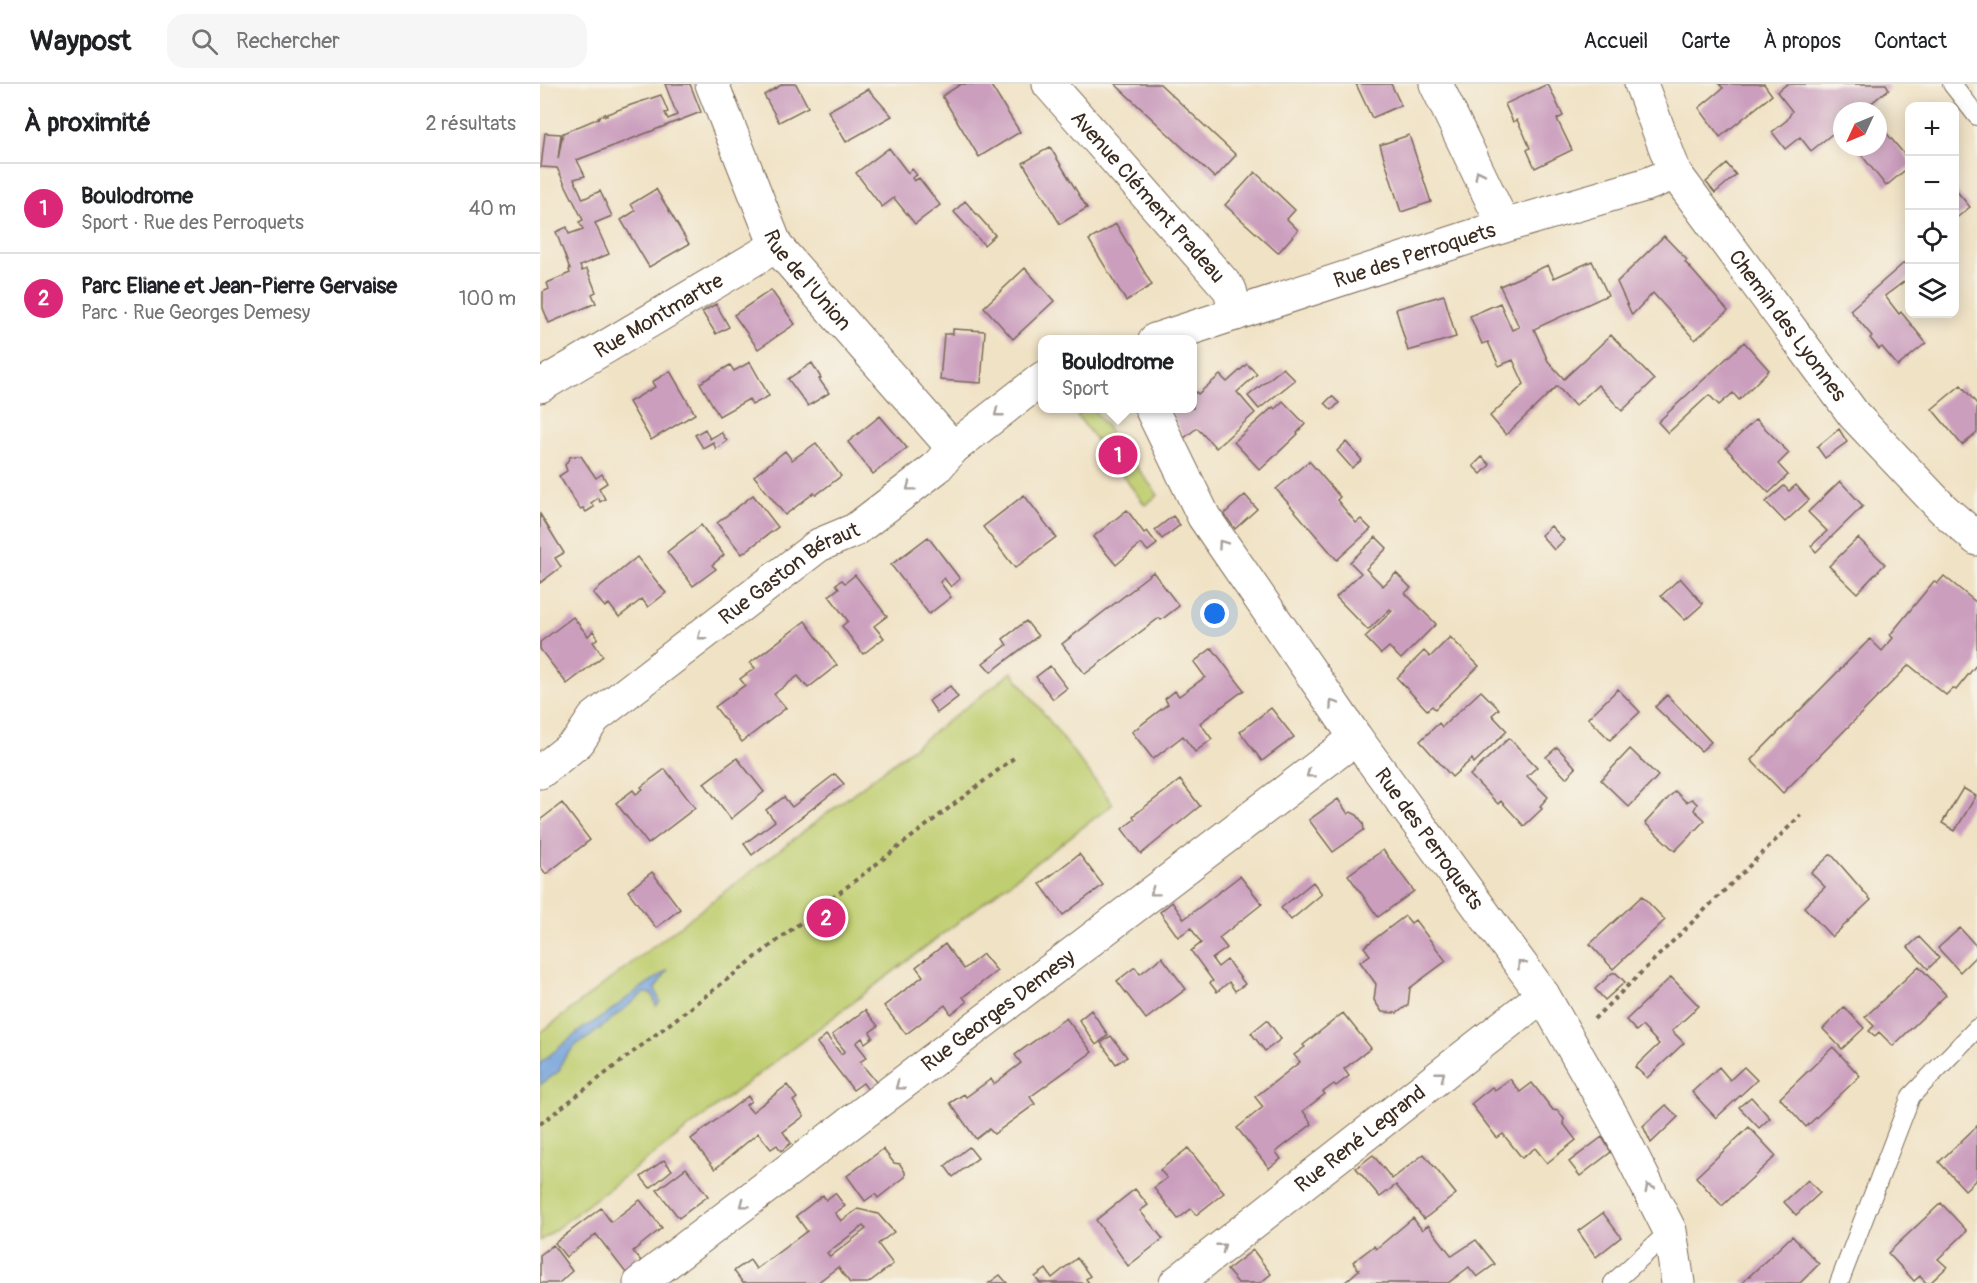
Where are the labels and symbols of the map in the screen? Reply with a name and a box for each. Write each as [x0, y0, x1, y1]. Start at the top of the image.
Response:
north arrow [1833, 102, 1887, 156]
street label: Avenue Clément Pradeau [1065, 105, 1231, 289]
one-way arrow [1475, 169, 1487, 180]
street label: Rue des Perroquets [1330, 216, 1500, 294]
street label: Rue de l'Union [757, 226, 857, 336]
street label: Chemin des Lyonnes [1723, 244, 1853, 407]
street label: Rue Montmartre [589, 266, 729, 364]
one-way arrow [993, 405, 1004, 416]
pin: 1 [1098, 432, 1138, 478]
one-way arrow [906, 480, 917, 491]
street label: Rue Gaston Béraut [713, 516, 864, 631]
one-way arrow [1218, 540, 1229, 551]
your location [1200, 599, 1229, 628]
one-way arrow [696, 628, 707, 639]
one-way arrow [1329, 700, 1340, 711]
street label: Rue des Perroquets [1369, 762, 1490, 915]
one-way arrow [1305, 766, 1316, 777]
one-way arrow [1150, 884, 1161, 895]
pin: 2 [806, 896, 846, 940]
street label: Rue Georges Demesy [916, 943, 1080, 1078]
one-way arrow [1517, 960, 1528, 971]
one-way arrow [1434, 1071, 1445, 1082]
one-way arrow [895, 1079, 906, 1090]
street label: Rue René Legrand [1289, 1079, 1431, 1198]
one-way arrow [1644, 1184, 1656, 1195]
one-way arrow [739, 1197, 750, 1208]
one-way arrow [1215, 1243, 1226, 1254]

